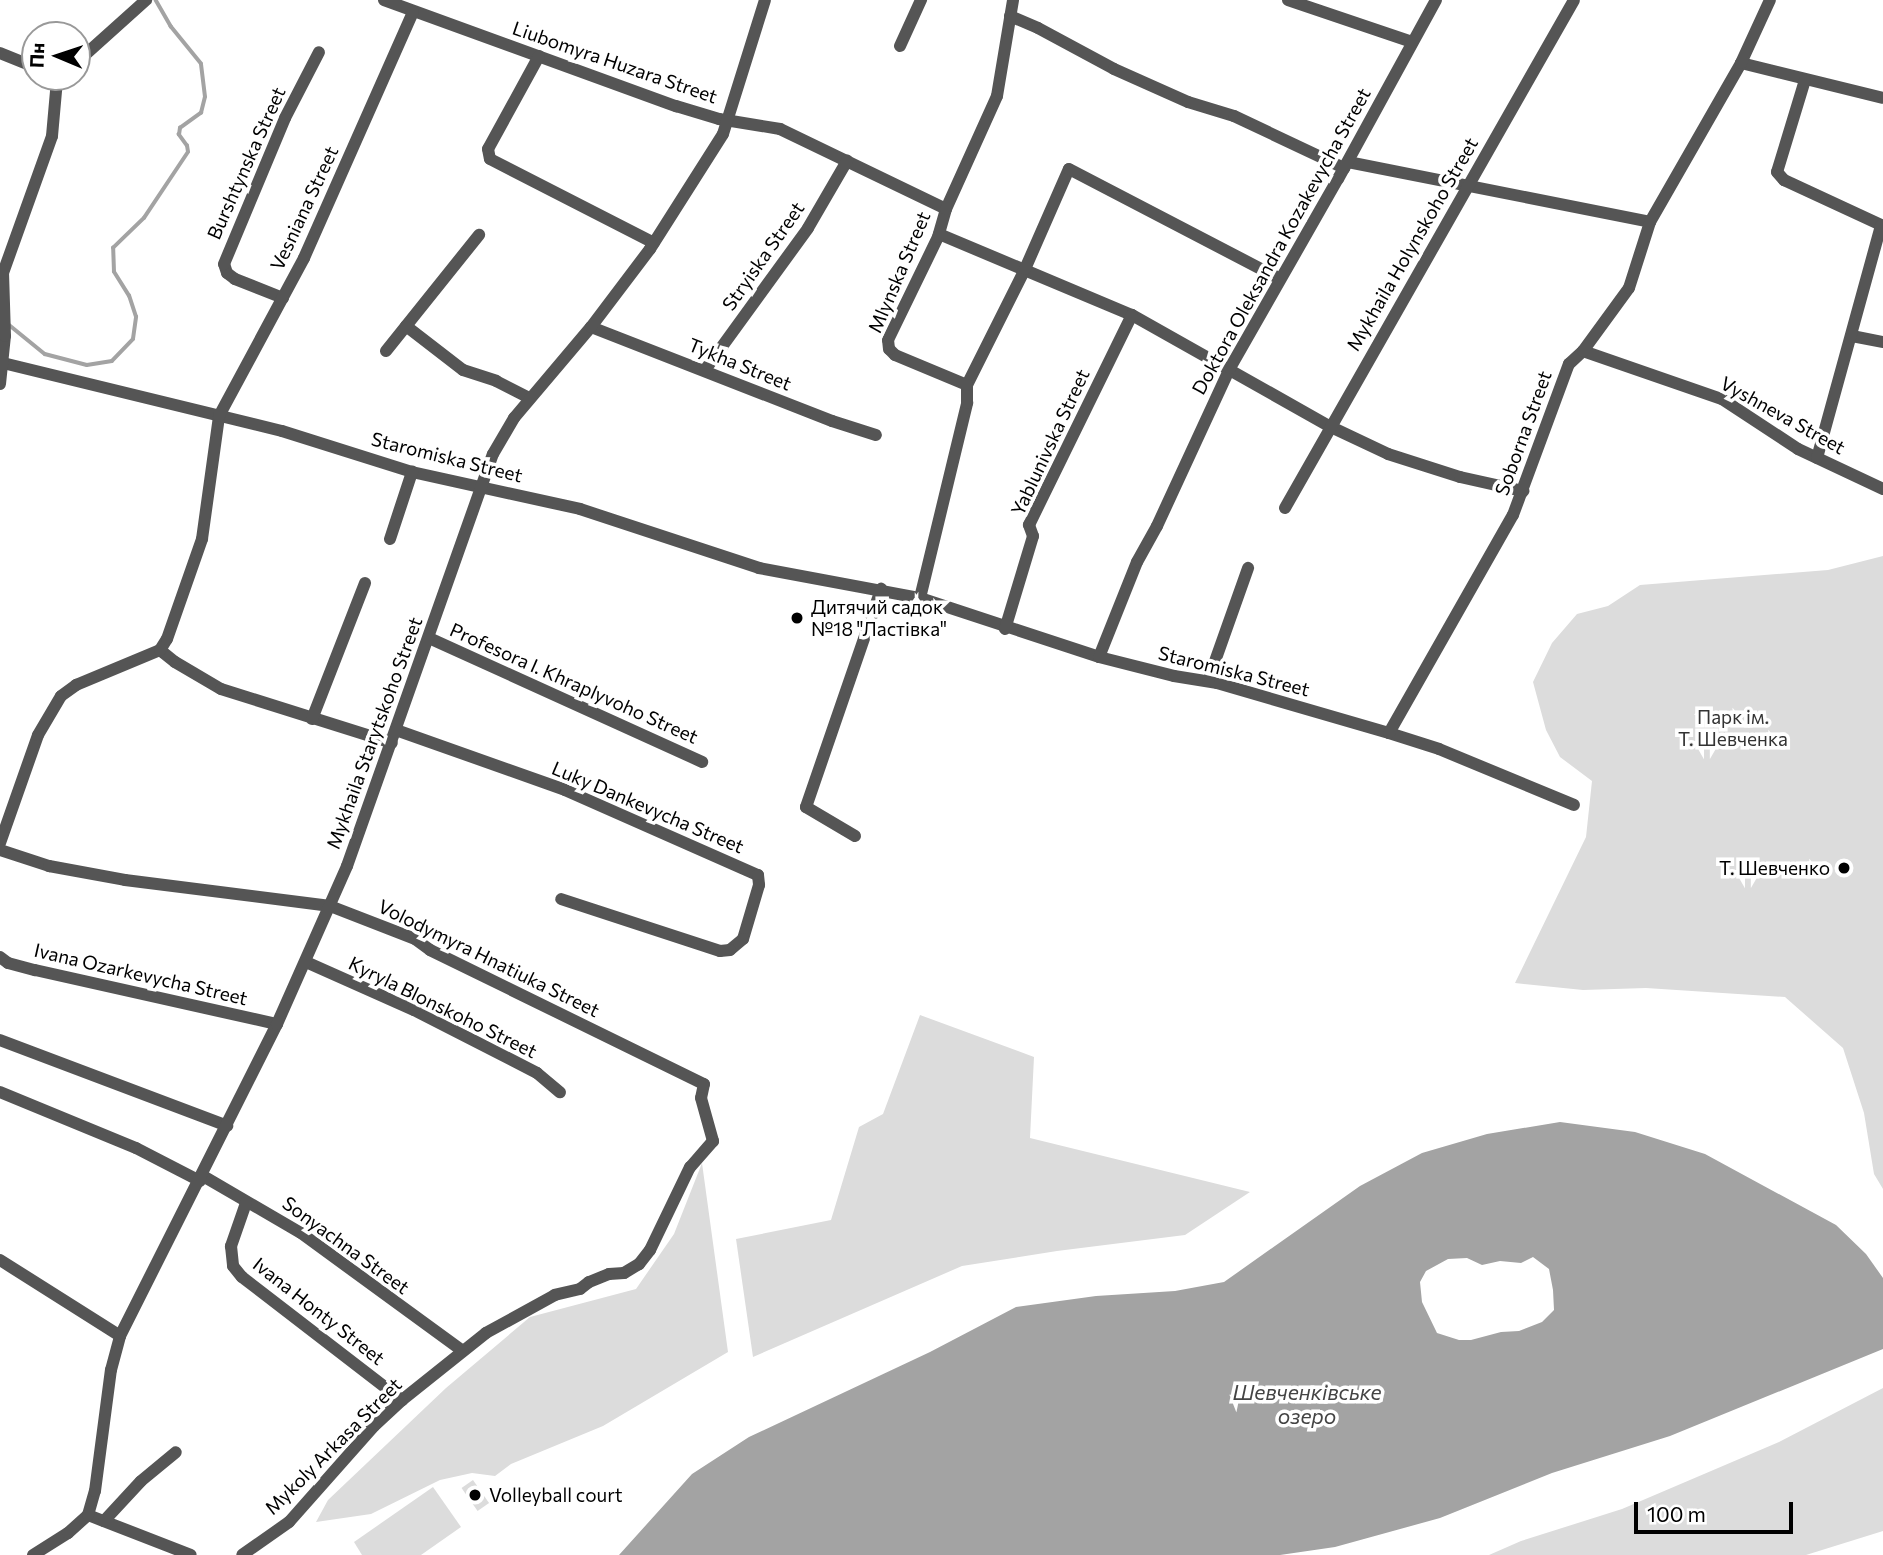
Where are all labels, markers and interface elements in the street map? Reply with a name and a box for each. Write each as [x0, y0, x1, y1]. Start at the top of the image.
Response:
street label: Liubomyra Huzara Street [510, 16, 720, 108]
north arrow [21, 21, 91, 91]
text: Пн [25, 42, 48, 68]
street label: Burshtynska Street [202, 83, 290, 243]
street label: Doktora Oleksandra Kozakevycha Street [1187, 84, 1375, 398]
street label: Mykhaila Holynskoho Street [1342, 133, 1482, 355]
street label: Vesniana Street [265, 142, 343, 274]
street label: Stryiska Street [717, 197, 809, 315]
street label: Mlynska Street [863, 208, 935, 336]
street label: Tykha Street [685, 333, 795, 395]
street label: Yablunivska Street [1006, 365, 1094, 519]
street label: Soborna Street [1490, 368, 1556, 498]
street label: Vyshneva Street [1717, 371, 1849, 459]
street label: Staromiska Street [369, 427, 525, 487]
place label: Дитячий садок №18 "Ластівка" [811, 596, 947, 640]
marker: Дитячий садок №18 "Ластівка" [789, 610, 805, 626]
street label: Mykhaila Starytskoho Street [321, 614, 427, 852]
street label: Profesora I. Khraplyvoho Street [446, 618, 702, 748]
street label: Staromiska Street [1156, 641, 1312, 701]
park label: Парк ім. Т. Шевченка [1678, 706, 1788, 750]
street label: Luky Dankevycha Street [548, 756, 748, 858]
place label: Т. Шевченко [1719, 857, 1830, 879]
marker: Т. Шевченко [1836, 860, 1852, 876]
street label: Volodymyra Hnatiuka Street [375, 894, 603, 1022]
street label: Ivana Ozarkevycha Street [32, 938, 250, 1010]
street label: Kyryla Blonskoho Street [345, 951, 541, 1063]
street label: Sonyachna Street [278, 1191, 414, 1299]
street label: Ivana Honty Street [249, 1253, 389, 1369]
street label: Mykoly Arkasa Street [260, 1373, 406, 1519]
water label: Шевченківське озеро [1232, 1379, 1382, 1429]
place label: Volleyball court [489, 1484, 623, 1506]
marker: Volleyball court [467, 1487, 483, 1503]
scale bar [1638, 1488, 1797, 1532]
text: 100 m [1647, 1501, 1706, 1526]

